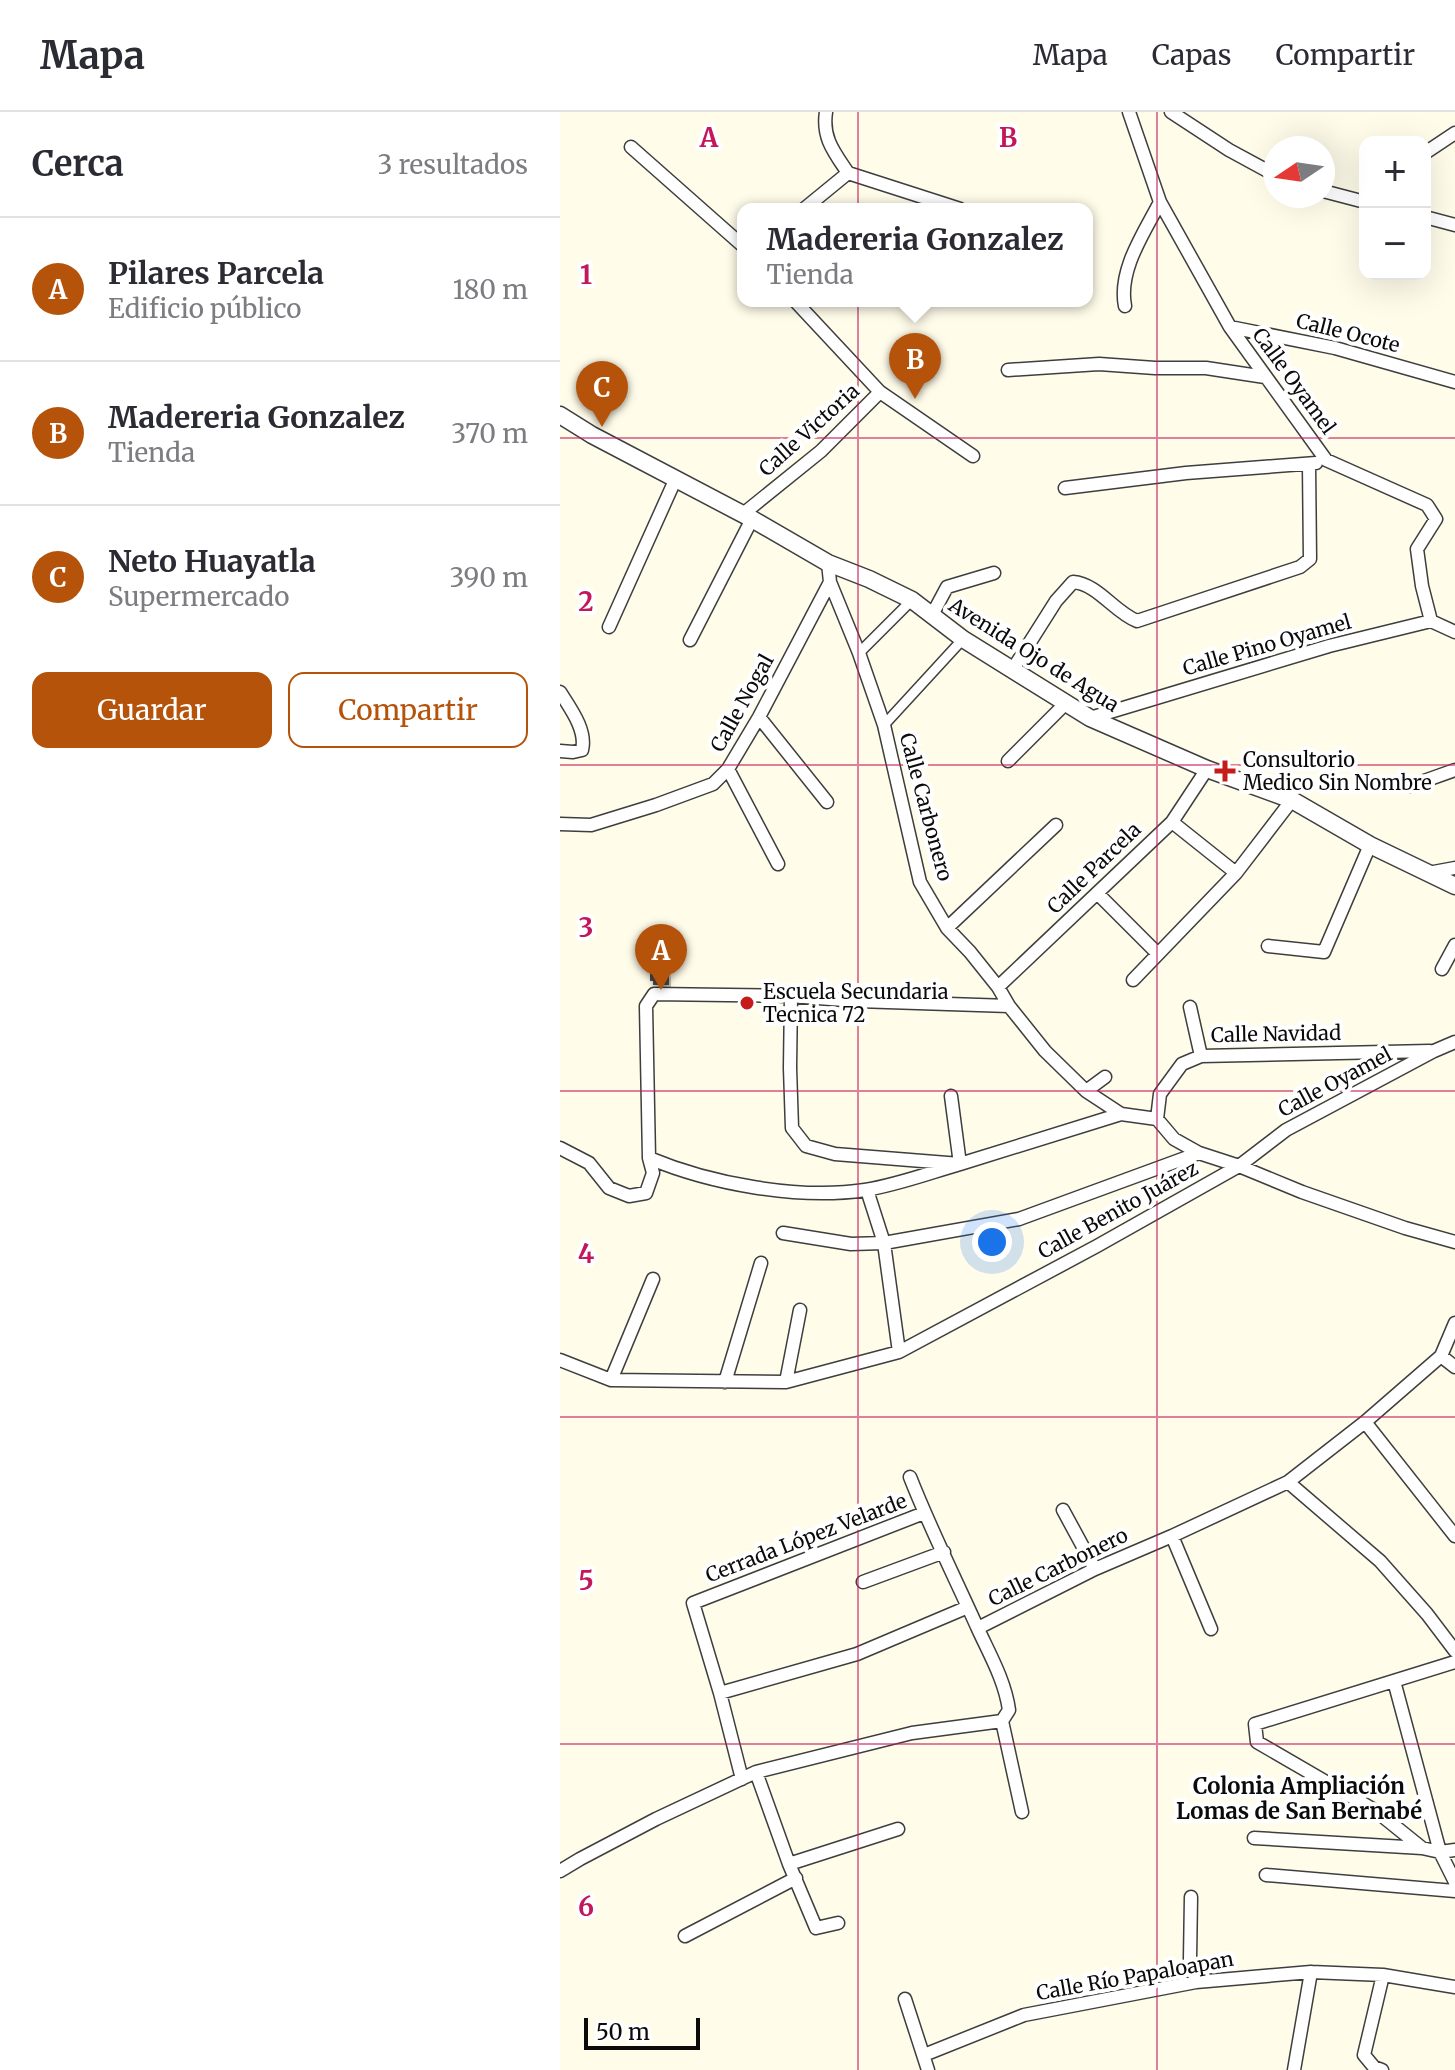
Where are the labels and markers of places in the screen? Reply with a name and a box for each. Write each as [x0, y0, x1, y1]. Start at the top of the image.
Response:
pin: B [889, 333, 941, 399]
pin: C [576, 361, 628, 427]
place label: Consultorio Medico Sin Nombre [1243, 747, 1432, 795]
marker: Consultorio Medico Sin Nombre [1214, 760, 1236, 782]
pin: A [635, 924, 687, 990]
place label: Escuela Secundaria Tecnica 72 [763, 979, 949, 1027]
marker: Escuela Secundaria Tecnica 72 [738, 994, 756, 1012]

